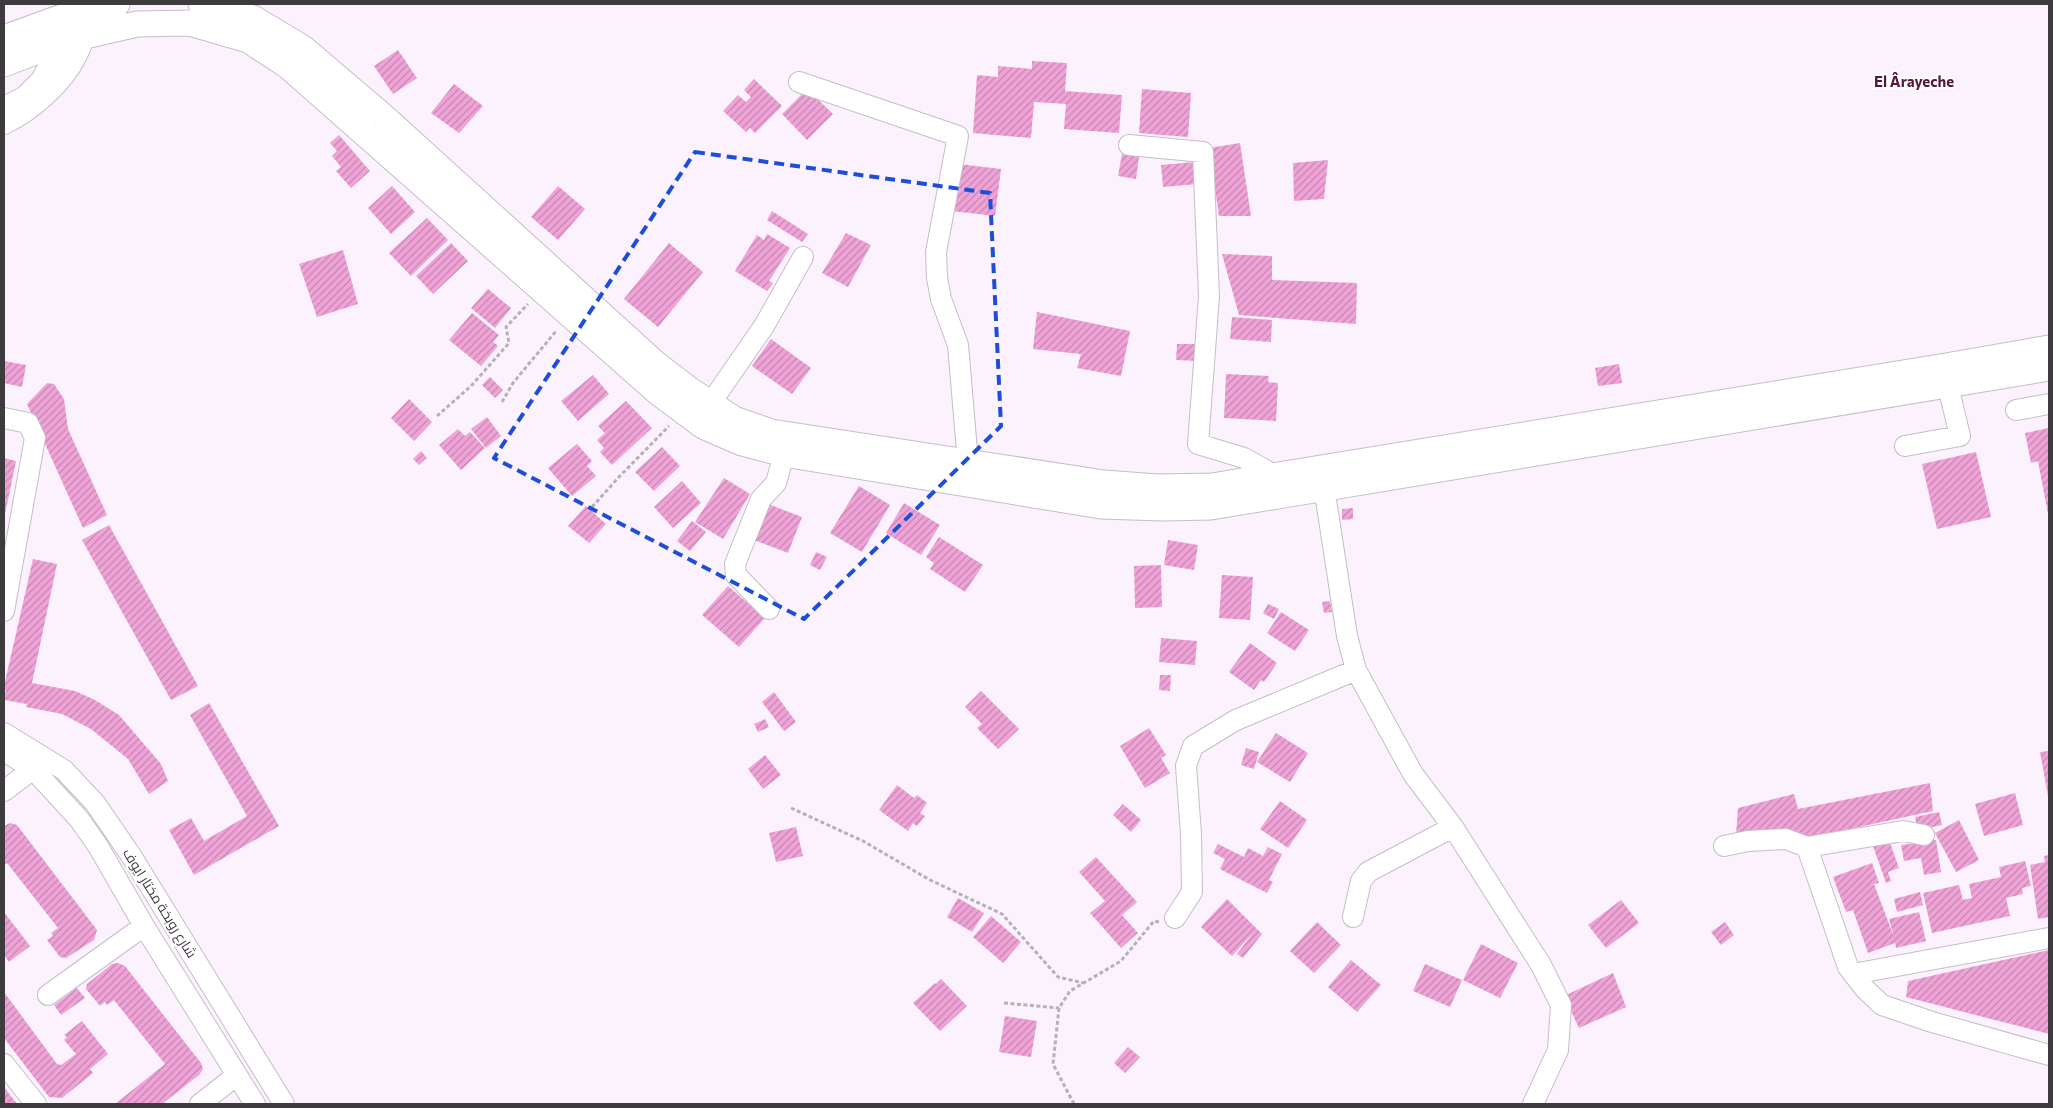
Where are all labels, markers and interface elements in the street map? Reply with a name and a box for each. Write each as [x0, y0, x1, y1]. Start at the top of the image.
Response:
district label: El Ârayeche [1874, 72, 1954, 90]
street label: شارع روبخة مختار ايوف [119, 845, 201, 961]

